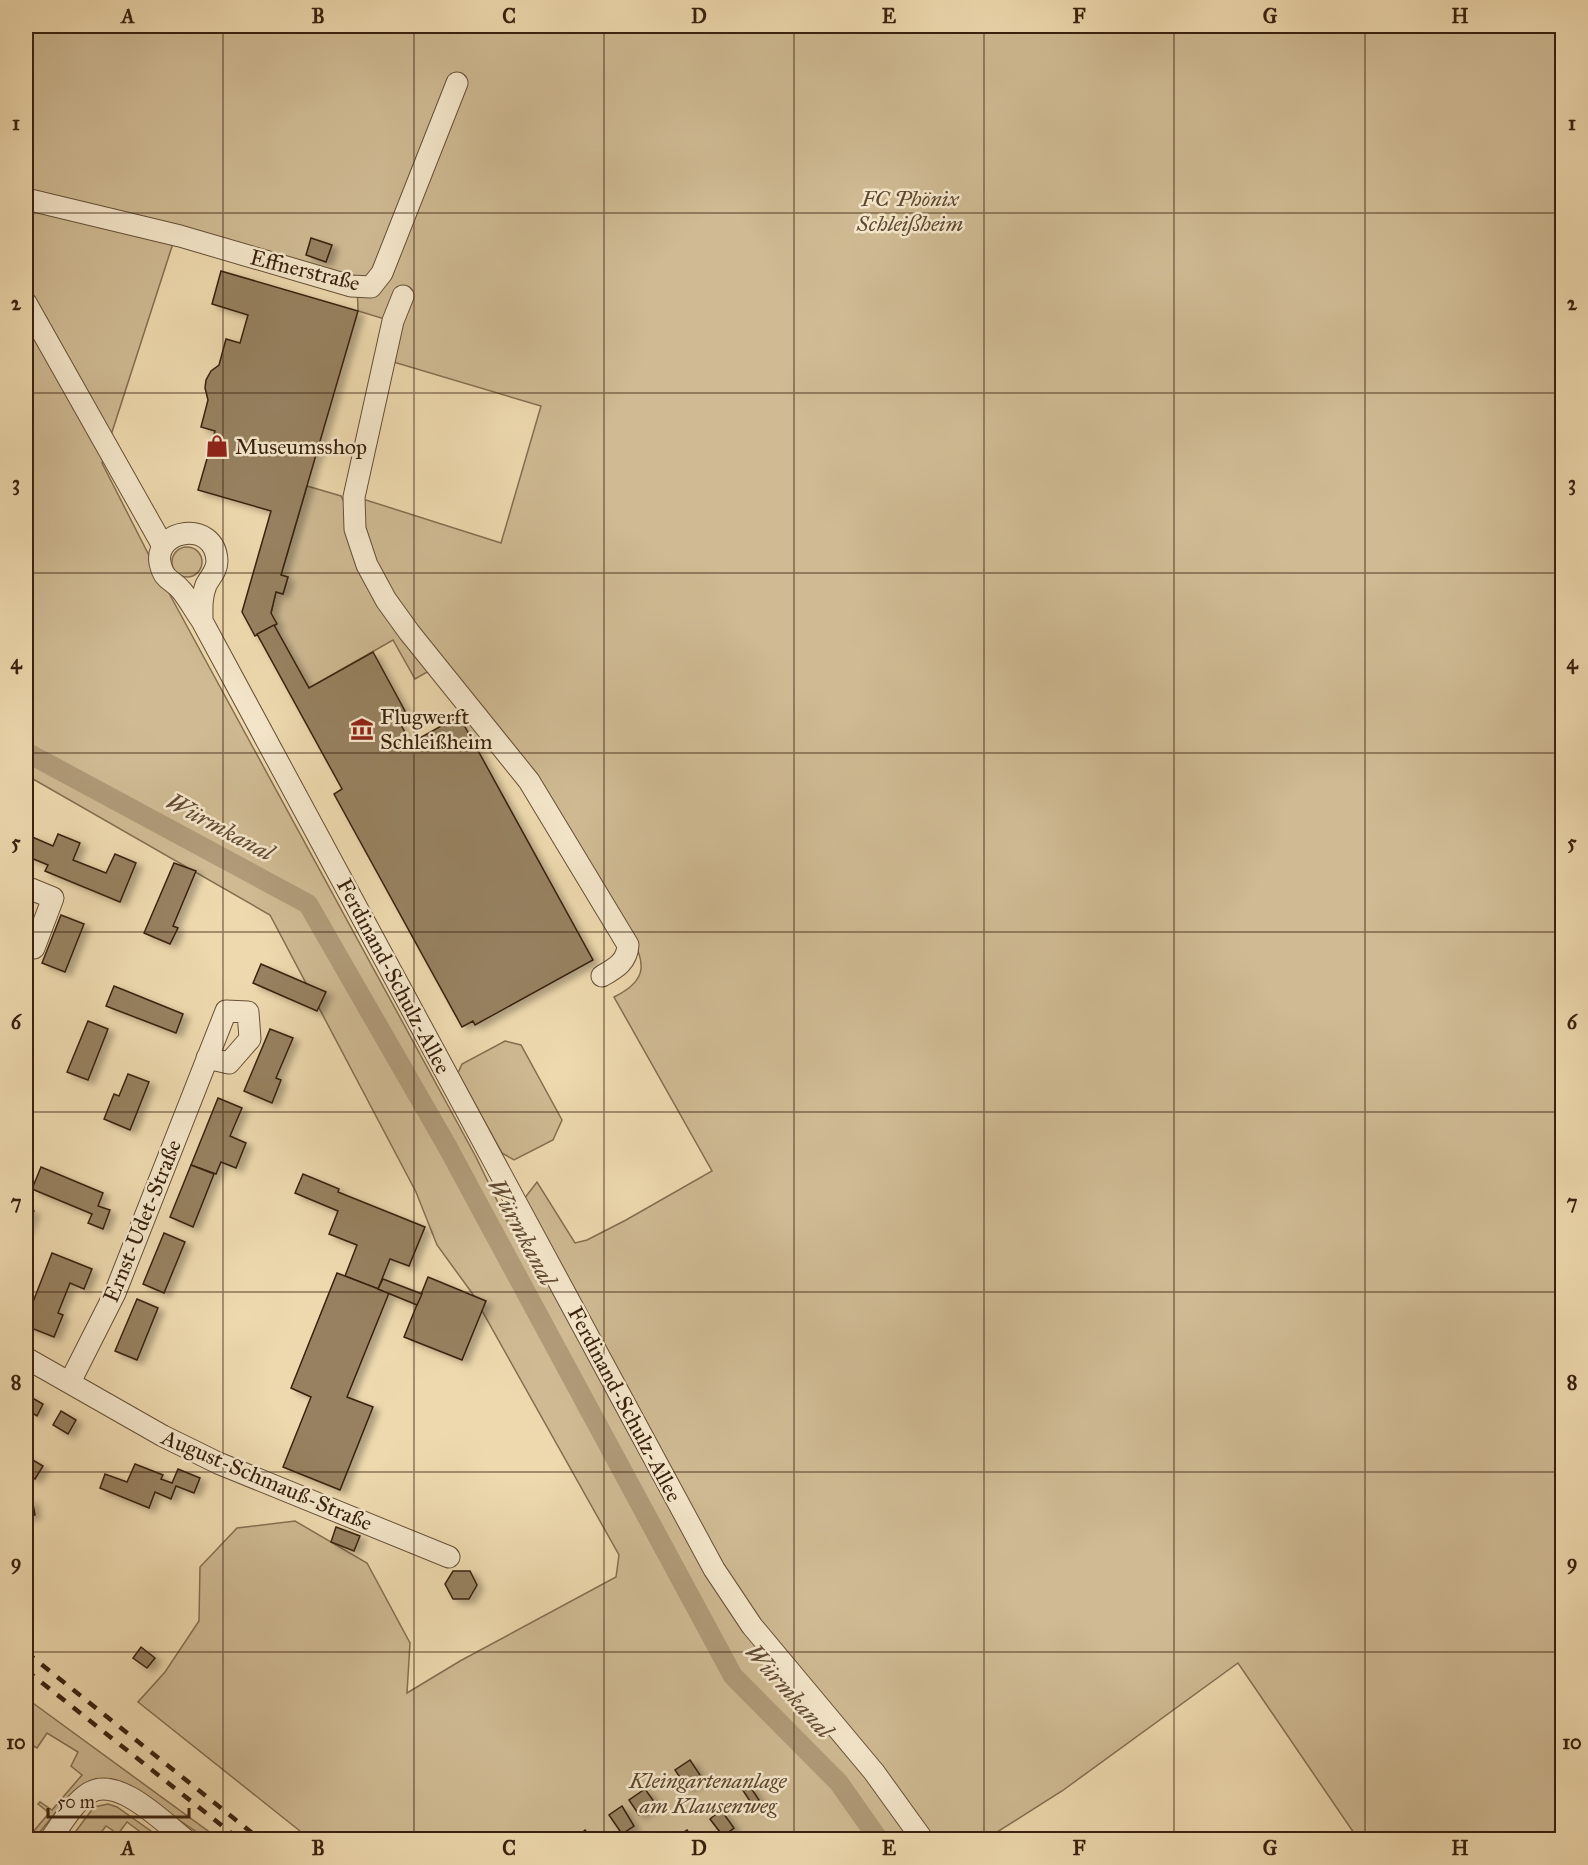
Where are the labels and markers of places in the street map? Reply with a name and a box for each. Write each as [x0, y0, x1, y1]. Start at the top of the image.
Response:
shop icon: Museumsshop [204, 433, 230, 459]
place label: Museumsshop [235, 433, 367, 460]
place label: Flugwerft Schleißheim [380, 703, 493, 755]
museum icon: Flugwerft Schleißheim [349, 716, 375, 742]

